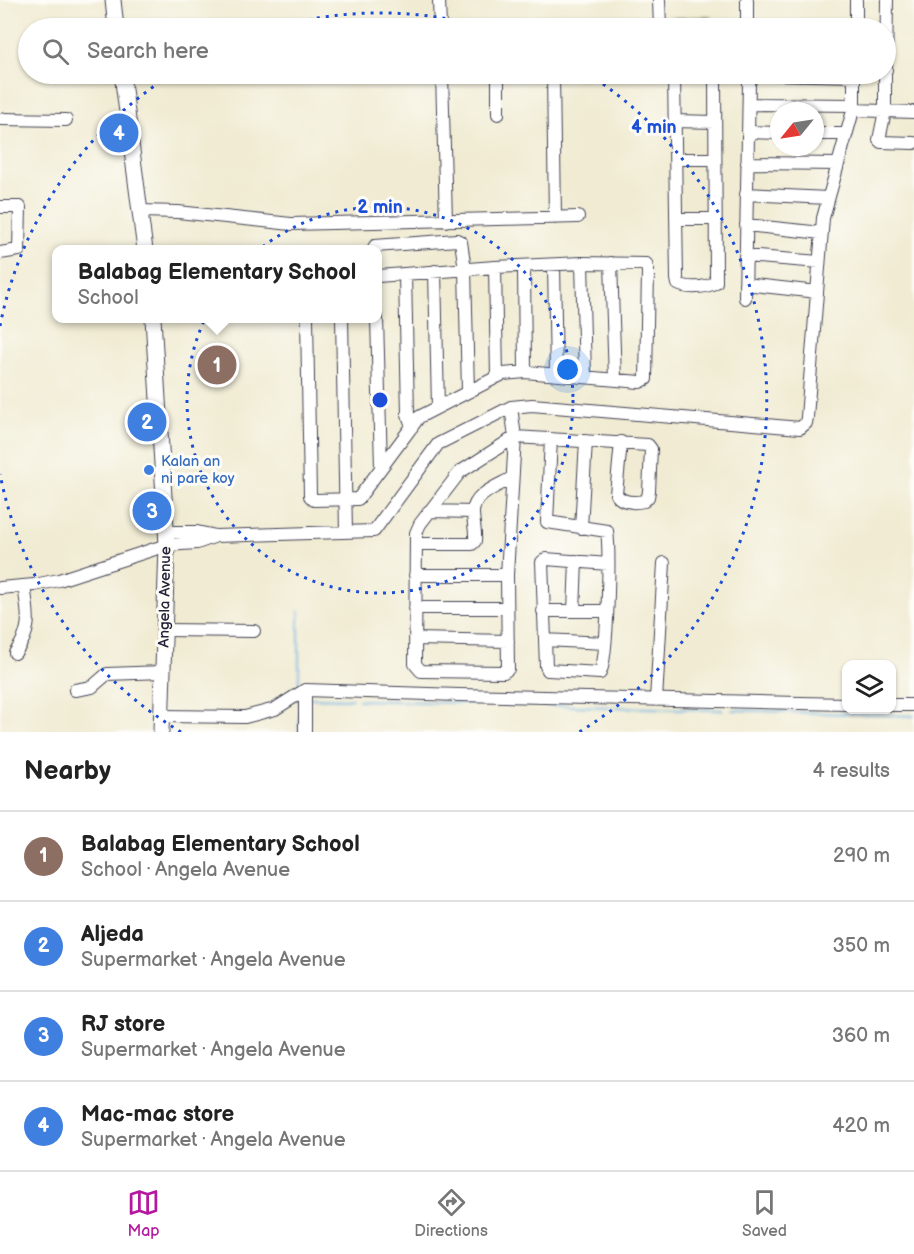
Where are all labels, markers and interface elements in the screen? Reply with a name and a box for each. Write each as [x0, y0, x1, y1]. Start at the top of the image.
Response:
search box [18, 18, 896, 84]
icon: search [39, 35, 72, 68]
text: Search here [87, 38, 209, 65]
north arrow [770, 102, 824, 156]
pin: 4 [100, 110, 138, 156]
text: 4 min [631, 117, 677, 138]
text: 2 min [357, 197, 403, 218]
popup [52, 245, 382, 323]
text: Balabag Elementary School [78, 259, 356, 286]
text: School [78, 286, 139, 310]
pin: 1 [198, 342, 236, 388]
your location [553, 355, 582, 384]
centre of rings [370, 390, 390, 410]
pin: 2 [128, 400, 166, 444]
place label: Kalan an ni pare koy [161, 452, 235, 488]
marker: Kalan an ni pare koy [142, 463, 156, 477]
pin: 3 [132, 488, 172, 534]
street label: Angela Avenue [155, 546, 175, 648]
map controls [842, 660, 896, 714]
button: layers [842, 660, 896, 714]
text: Nearby [24, 756, 111, 787]
text: 4 results [812, 759, 890, 783]
text: Balabag Elementary School [81, 831, 360, 858]
text: 1 [39, 844, 48, 868]
text: 290 m [833, 844, 890, 868]
text: School · Angela Avenue [81, 858, 290, 882]
text: Aljeda [81, 921, 144, 948]
text: 2 [38, 934, 49, 958]
text: 350 m [833, 934, 890, 958]
text: Supermarket · Angela Avenue [81, 948, 346, 972]
text: RJ store [81, 1011, 165, 1038]
text: 3 [38, 1024, 49, 1048]
text: 360 m [832, 1024, 890, 1048]
text: Supermarket · Angela Avenue [81, 1038, 346, 1062]
text: Mac-mac store [81, 1101, 234, 1128]
text: 4 [38, 1114, 49, 1138]
text: 420 m [832, 1114, 890, 1138]
text: Supermarket · Angela Avenue [81, 1128, 346, 1152]
tab: Map [127, 1186, 160, 1241]
tab: Directions [414, 1186, 488, 1241]
tab: Saved [742, 1186, 787, 1241]

